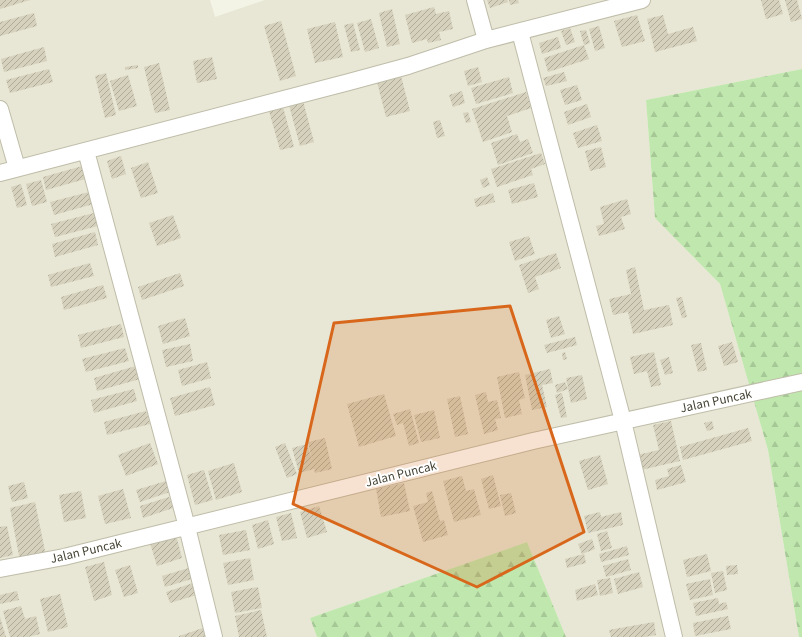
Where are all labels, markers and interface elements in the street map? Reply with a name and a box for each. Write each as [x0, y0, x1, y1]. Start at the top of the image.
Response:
street label: Jalan Puncak [679, 385, 754, 417]
street label: Jalan Puncak [364, 456, 439, 492]
street label: Jalan Puncak [49, 534, 124, 568]

